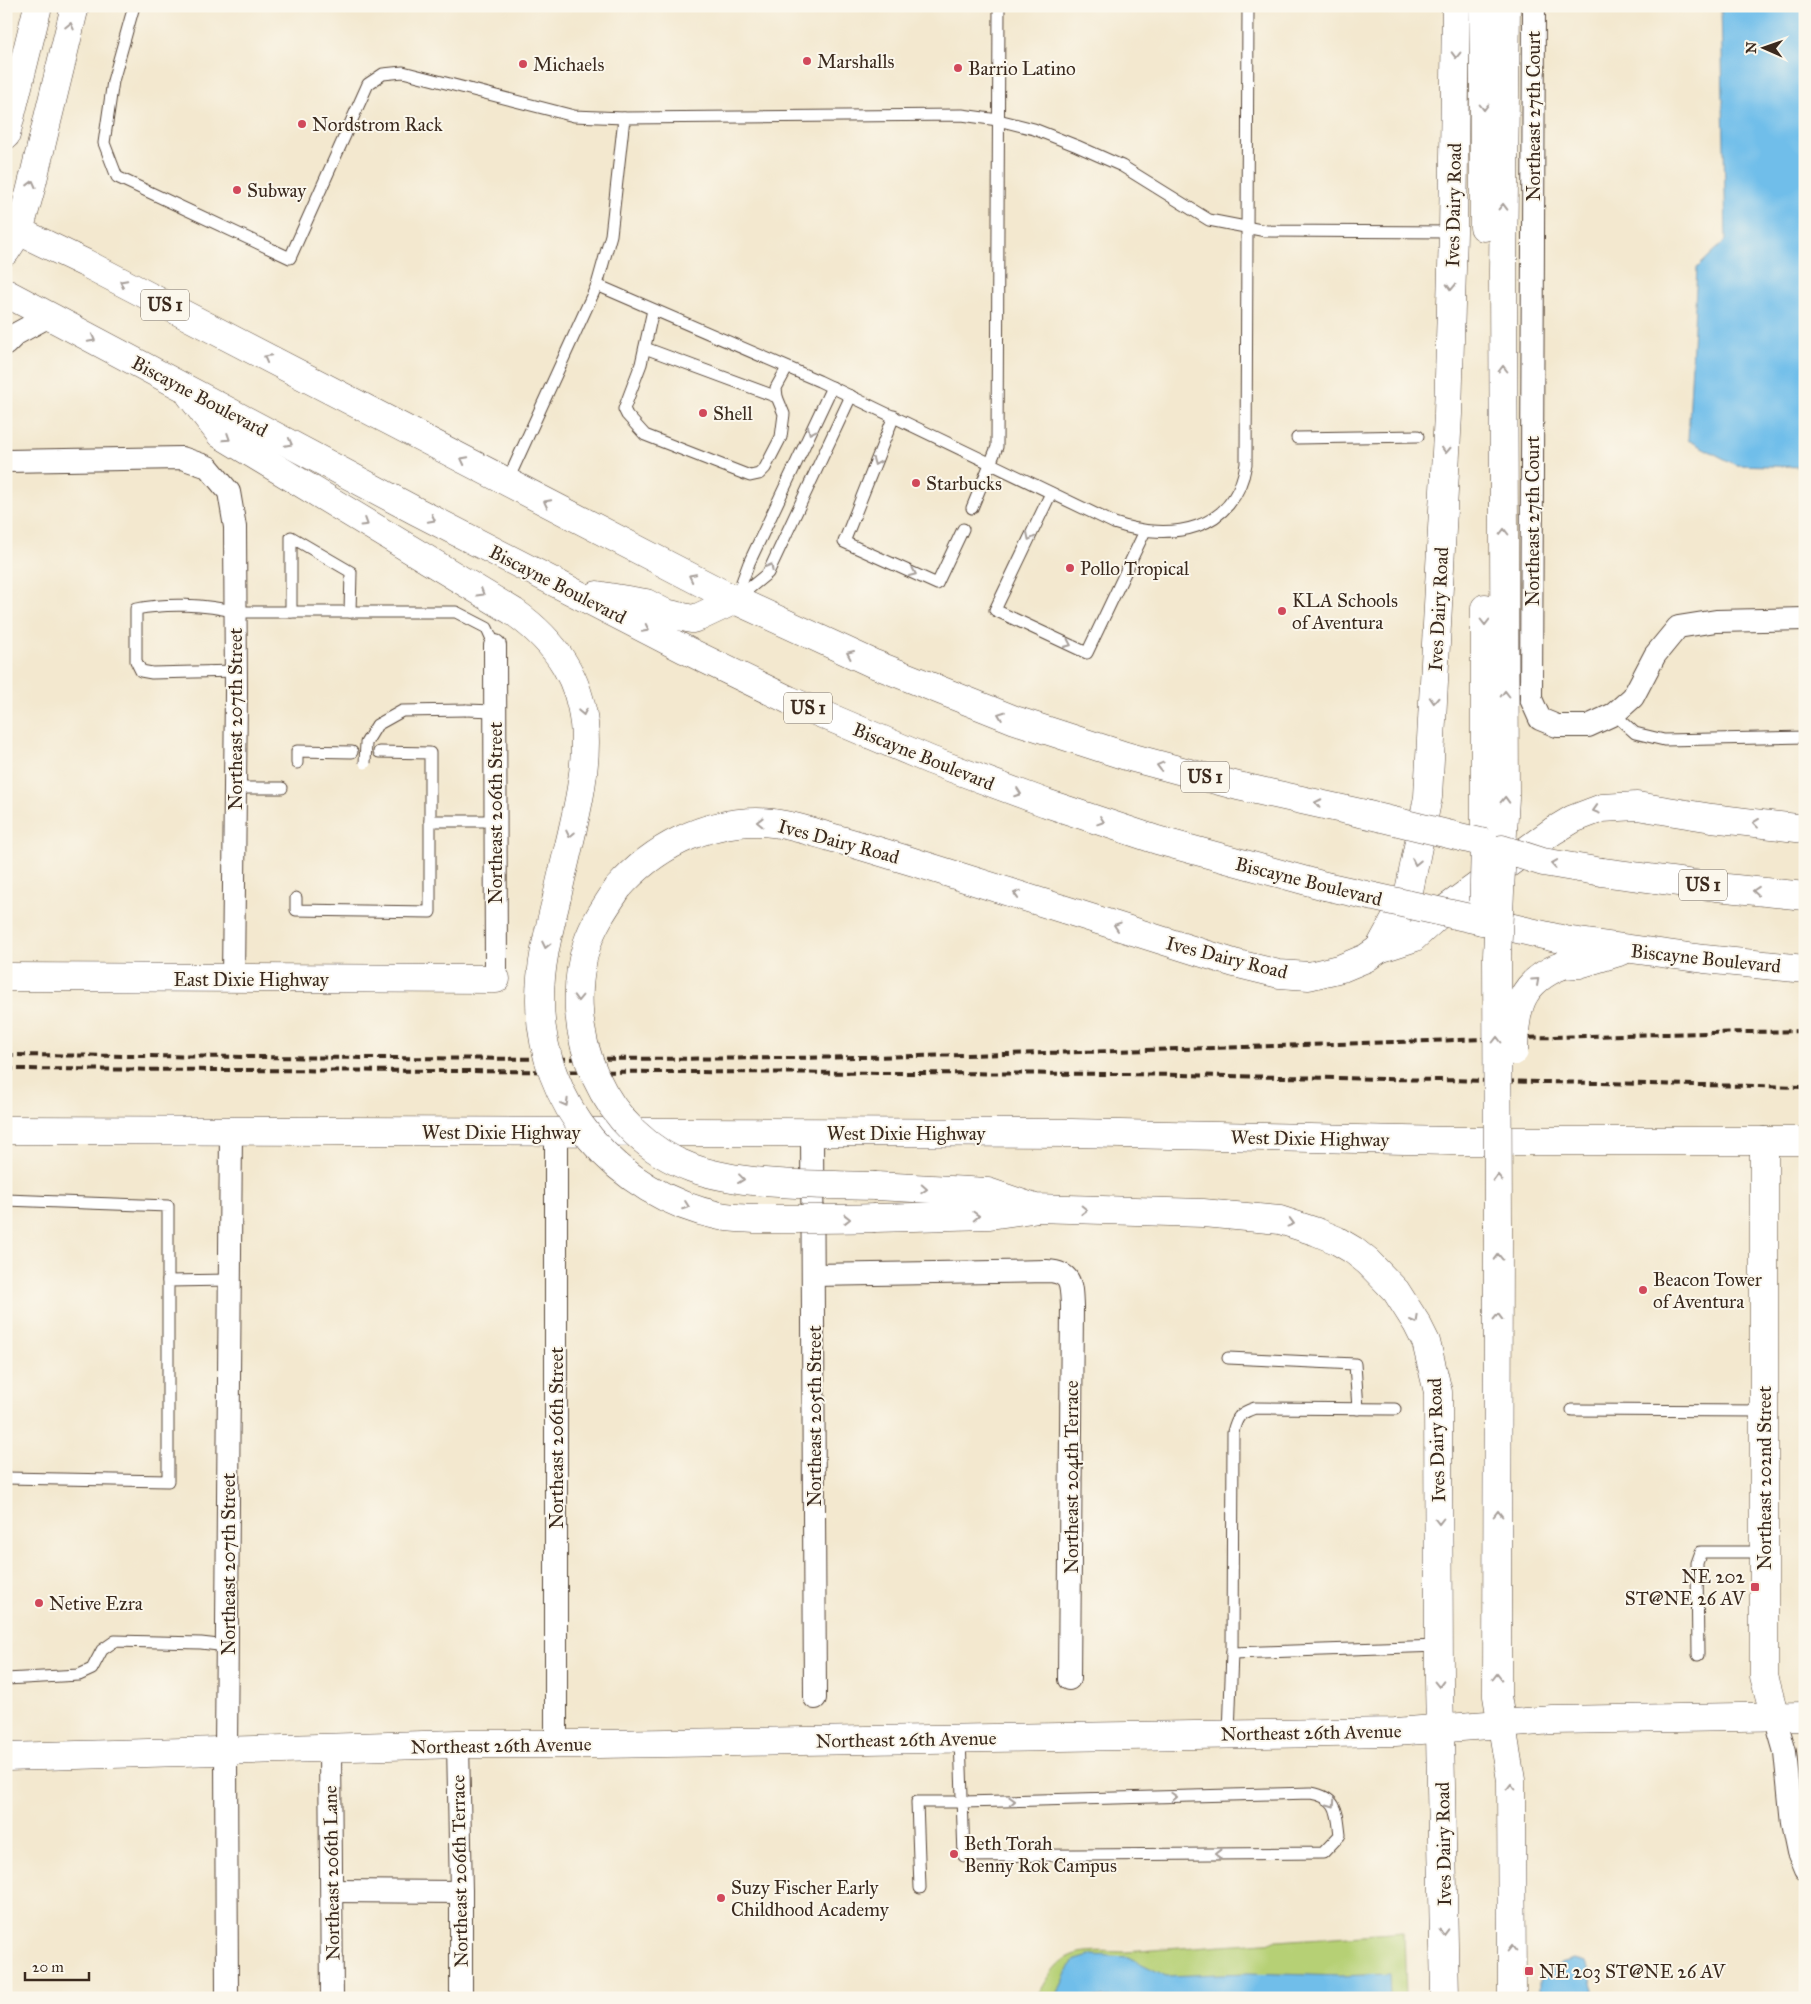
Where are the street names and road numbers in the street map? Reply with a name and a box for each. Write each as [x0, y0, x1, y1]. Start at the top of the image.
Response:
street label: Northeast 27th Court [1522, 30, 1545, 201]
street label: Ives Dairy Road [1441, 142, 1466, 267]
road number: US 1 [141, 290, 189, 320]
street label: Biscayne Boulevard [128, 351, 272, 442]
street label: Northeast 27th Court [1521, 435, 1544, 606]
street label: Biscayne Boulevard [485, 540, 631, 629]
street label: Ives Dairy Road [1424, 546, 1453, 672]
street label: Northeast 207th Street [224, 627, 247, 810]
road number: US 1 [784, 692, 832, 724]
street label: Biscayne Boulevard [850, 718, 998, 796]
street label: Northeast 206th Street [484, 722, 507, 904]
road number: US 1 [1181, 762, 1229, 792]
street label: Ives Dairy Road [776, 814, 902, 869]
street label: Biscayne Boulevard [1233, 852, 1385, 911]
road number: US 1 [1679, 870, 1727, 900]
street label: Ives Dairy Road [1164, 931, 1290, 984]
street label: Biscayne Boulevard [1630, 939, 1783, 978]
street label: East Dixie Highway [173, 968, 330, 992]
street label: West Dixie Highway [422, 1121, 581, 1145]
street label: West Dixie Highway [827, 1122, 986, 1146]
street label: West Dixie Highway [1230, 1126, 1391, 1152]
street label: Northeast 205th Street [803, 1325, 826, 1507]
street label: Northeast 206th Street [545, 1347, 568, 1529]
street label: Ives Dairy Road [1423, 1377, 1450, 1503]
street label: Northeast 204th Terrace [1060, 1380, 1083, 1574]
street label: Northeast 202nd Street [1753, 1386, 1776, 1570]
street label: Northeast 207th Street [217, 1472, 240, 1655]
street label: Northeast 26th Avenue [1220, 1719, 1402, 1746]
street label: Northeast 26th Avenue [815, 1726, 997, 1753]
street label: Northeast 26th Avenue [410, 1732, 592, 1759]
street label: Northeast 206th Terrace [446, 1774, 473, 1967]
street label: Ives Dairy Road [1431, 1781, 1456, 1906]
street label: Northeast 206th Lane [318, 1785, 345, 1961]

